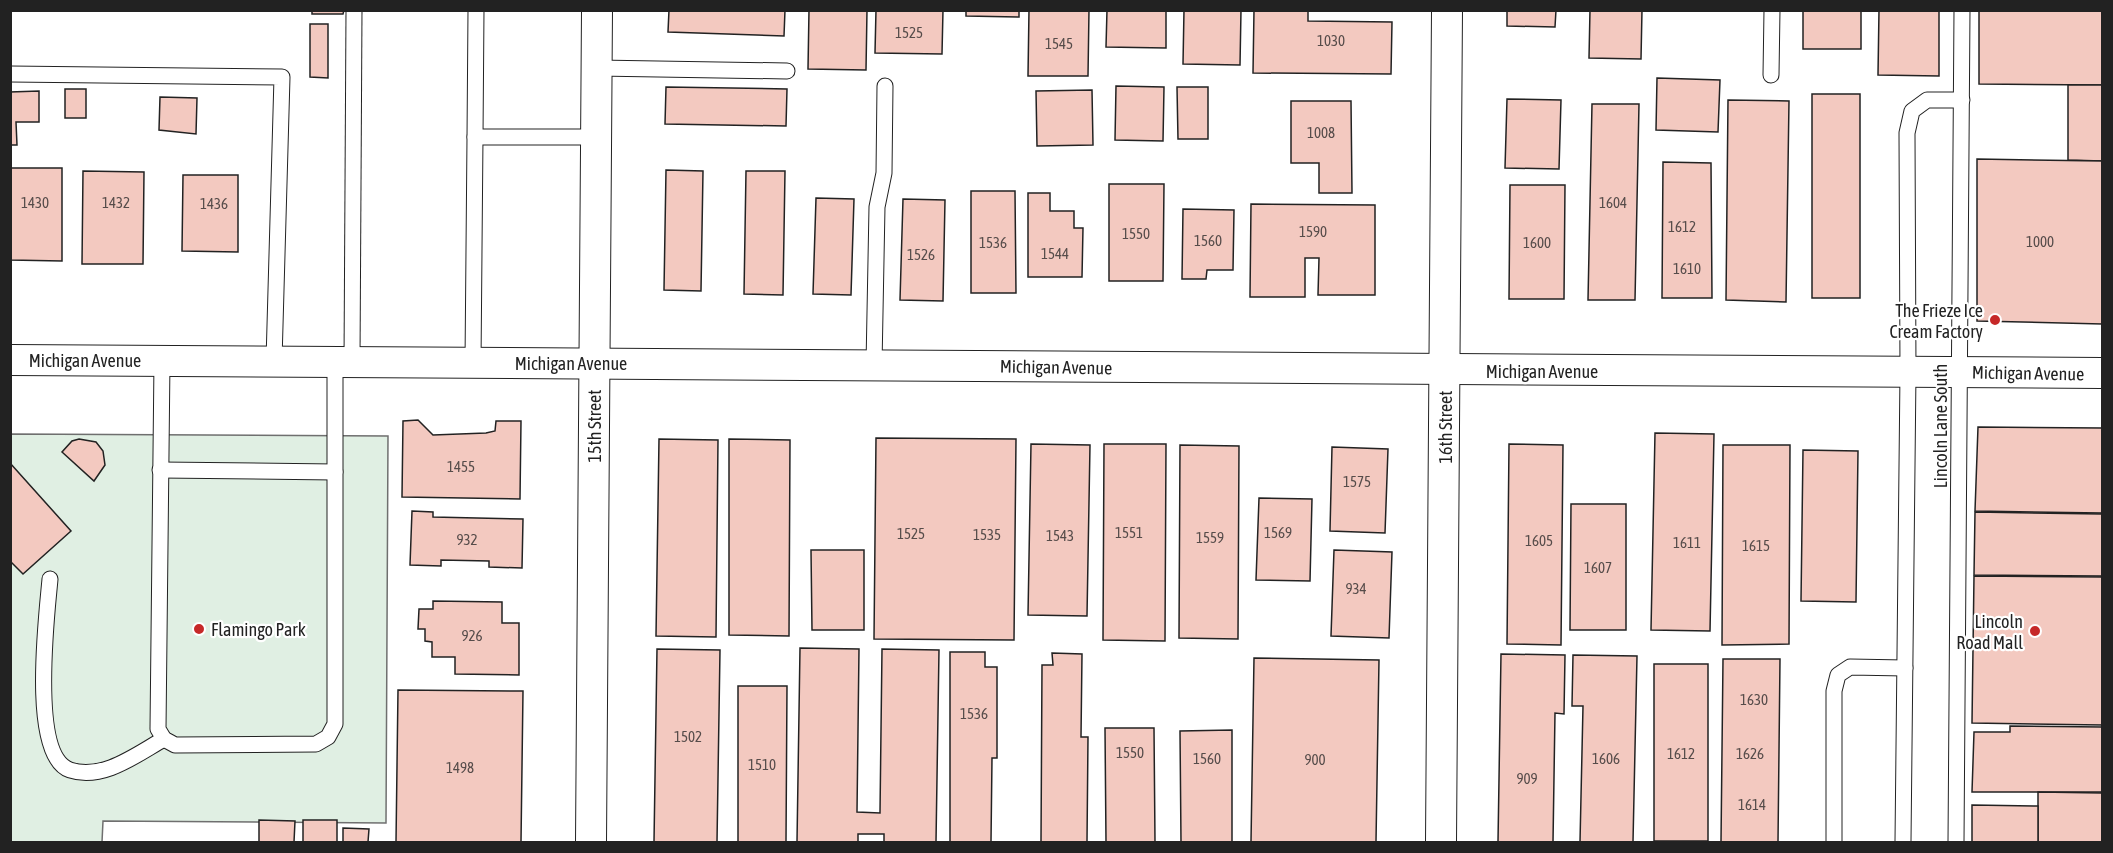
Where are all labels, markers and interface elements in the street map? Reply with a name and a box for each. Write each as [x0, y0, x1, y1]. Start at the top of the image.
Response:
house number: 1525 [895, 24, 923, 41]
house number: 1030 [1317, 32, 1345, 49]
house number: 1545 [1045, 35, 1073, 52]
house number: 1008 [1307, 124, 1335, 141]
house number: 1430 [21, 194, 49, 211]
house number: 1432 [102, 194, 130, 211]
house number: 1604 [1599, 194, 1627, 211]
house number: 1436 [200, 195, 228, 212]
house number: 1612 [1668, 218, 1696, 235]
house number: 1590 [1299, 223, 1327, 240]
house number: 1550 [1122, 225, 1150, 242]
house number: 1560 [1194, 232, 1222, 249]
house number: 1000 [2026, 233, 2054, 250]
house number: 1536 [979, 234, 1007, 251]
house number: 1600 [1523, 234, 1551, 251]
house number: 1544 [1041, 245, 1069, 262]
house number: 1526 [907, 246, 935, 263]
house number: 1610 [1673, 260, 1701, 277]
place label: The Frieze Ice Cream Factory [1890, 300, 1983, 342]
marker: The Frieze Ice Cream Factory [1988, 313, 2002, 327]
street label: Michigan Avenue [29, 350, 141, 371]
street label: Michigan Avenue [515, 353, 627, 374]
street label: Michigan Avenue [1000, 356, 1112, 378]
street label: Michigan Avenue [1486, 361, 1598, 382]
street label: Michigan Avenue [1972, 362, 2084, 384]
street label: Lincoln Lane South [1930, 364, 1951, 488]
street label: 15th Street [584, 390, 605, 462]
street label: 16th Street [1435, 391, 1456, 463]
house number: 1455 [447, 458, 475, 475]
house number: 1575 [1343, 473, 1371, 490]
house number: 1551 [1115, 524, 1143, 541]
house number: 1569 [1264, 524, 1292, 541]
house number: 1525 [897, 525, 925, 542]
house number: 1535 [973, 526, 1001, 543]
house number: 1543 [1046, 527, 1074, 544]
house number: 1559 [1196, 529, 1224, 546]
house number: 932 [456, 531, 478, 548]
house number: 1605 [1525, 532, 1553, 549]
house number: 1611 [1673, 534, 1701, 551]
house number: 1615 [1742, 537, 1770, 554]
house number: 1607 [1584, 559, 1612, 576]
house number: 934 [1345, 580, 1367, 597]
place label: Lincoln Road Mall [1956, 611, 2023, 653]
place label: Flamingo Park [211, 619, 306, 640]
marker: Flamingo Park [192, 622, 206, 636]
marker: Lincoln Road Mall [2028, 624, 2042, 638]
house number: 926 [461, 627, 483, 644]
house number: 1630 [1740, 691, 1768, 708]
house number: 1536 [960, 705, 988, 722]
house number: 1502 [674, 728, 702, 745]
house number: 1550 [1116, 744, 1144, 761]
house number: 1612 [1667, 745, 1695, 762]
house number: 1626 [1736, 745, 1764, 762]
house number: 1560 [1193, 750, 1221, 767]
house number: 1606 [1592, 750, 1620, 767]
house number: 900 [1304, 751, 1326, 768]
house number: 1510 [748, 756, 776, 773]
house number: 1498 [446, 759, 474, 776]
house number: 909 [1516, 770, 1538, 787]
house number: 1614 [1738, 796, 1766, 813]

